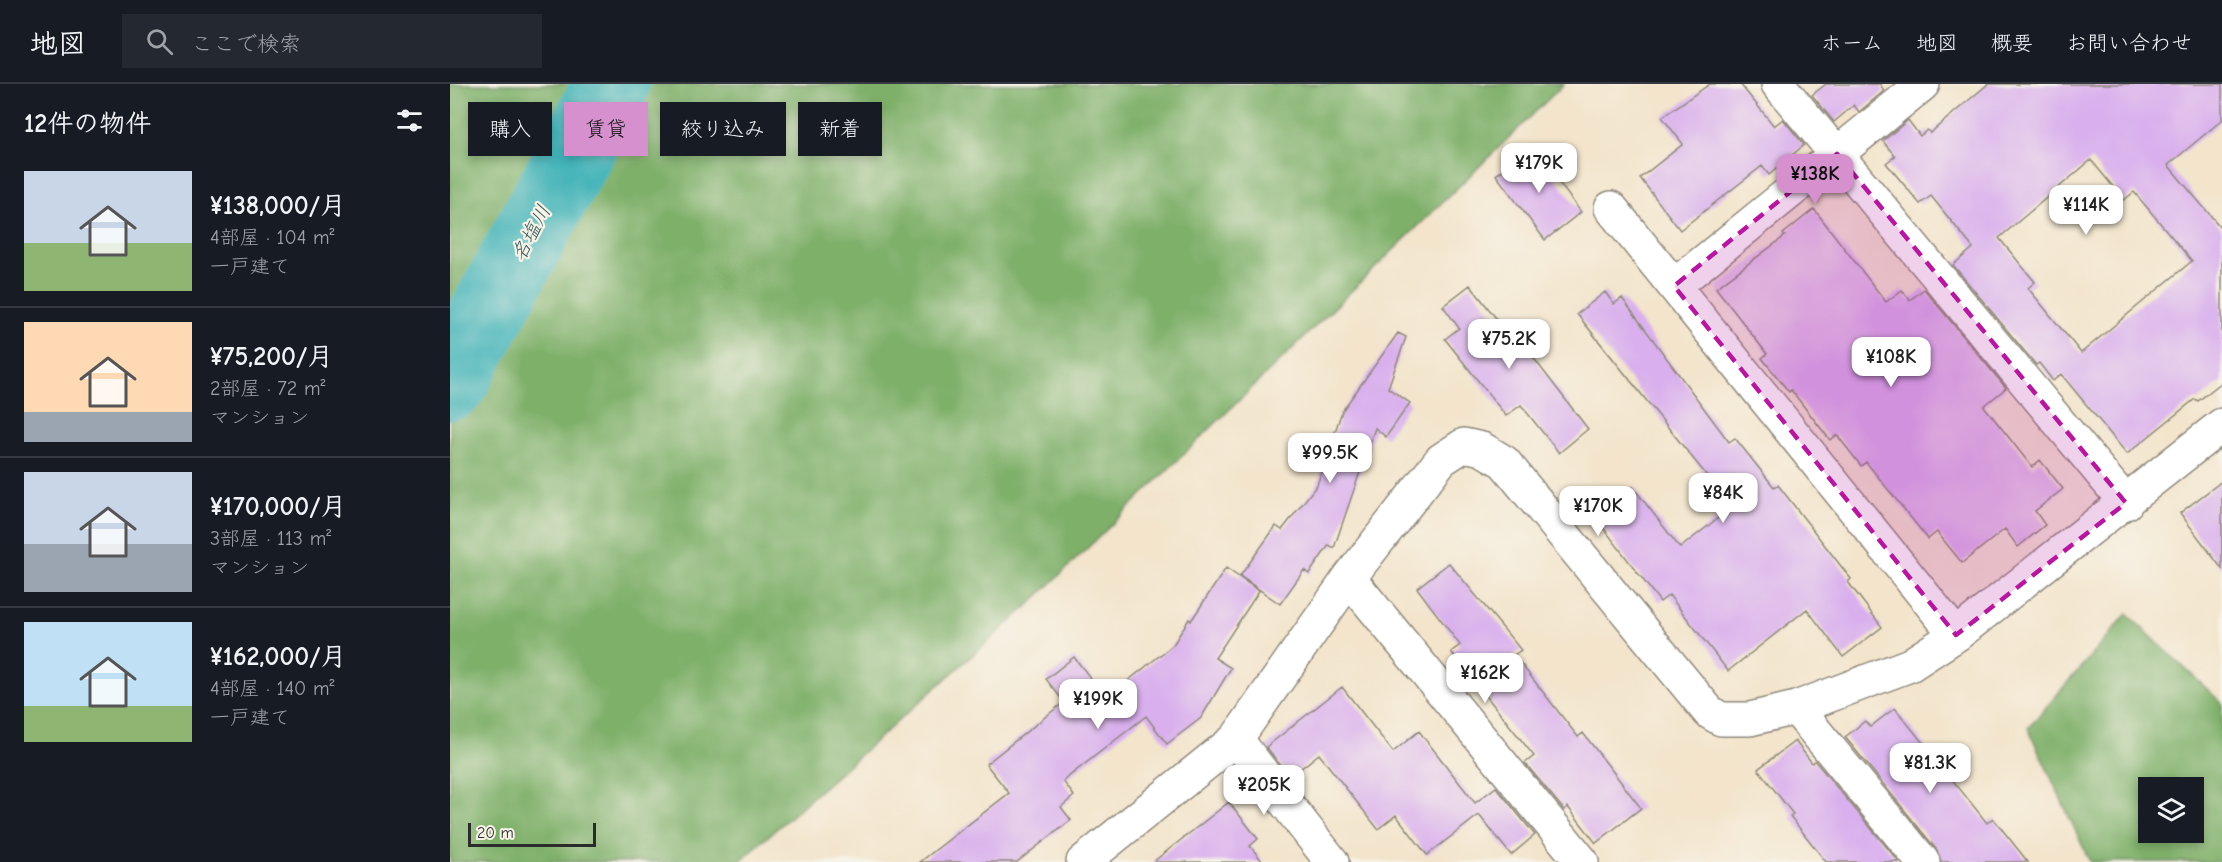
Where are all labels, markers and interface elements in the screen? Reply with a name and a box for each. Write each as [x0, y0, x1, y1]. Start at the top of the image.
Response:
search box [122, 14, 542, 68]
icon: search [143, 25, 176, 58]
text: 地図 [30, 28, 86, 60]
text: ここで検索 [191, 31, 301, 57]
text: ホーム [1821, 31, 1883, 55]
text: 地図 [1916, 31, 1958, 55]
text: 概要 [1991, 31, 2033, 55]
text: お問い合わせ [2066, 31, 2192, 55]
chip: 購入 [468, 102, 552, 156]
chip: 賃貸 [564, 102, 648, 156]
chip: 絞り込み [660, 102, 786, 156]
chip: 新着 [798, 102, 882, 156]
icon: filters [393, 104, 426, 137]
text: 12件の物件 [24, 109, 151, 139]
pin: ¥179K [1497, 143, 1581, 194]
text: ¥179K [1515, 151, 1563, 174]
pin: ¥138K [1773, 154, 1857, 205]
text: ¥138K [1790, 162, 1840, 185]
pin: ¥114K [2044, 185, 2128, 236]
text: ¥138,000/月 [210, 191, 346, 221]
text: ¥114K [2063, 193, 2109, 216]
icon: home [72, 195, 144, 267]
water label: 名塩川 [507, 201, 555, 265]
text: 4部屋 · 104 m² [210, 226, 335, 249]
text: 一戸建て [210, 255, 290, 278]
pin: ¥75.2K [1460, 319, 1558, 370]
text: ¥75.2K [1482, 327, 1536, 350]
pin: ¥108K [1849, 337, 1933, 388]
text: ¥75,200/月 [210, 342, 333, 372]
text: ¥108K [1866, 345, 1916, 368]
icon: home [72, 346, 144, 418]
text: 2部屋 · 72 m² [210, 377, 325, 400]
text: マンション [210, 406, 309, 429]
pin: ¥99.5K [1281, 433, 1379, 484]
text: ¥99.5K [1302, 441, 1358, 464]
pin: ¥84K [1687, 473, 1759, 524]
text: ¥84K [1703, 481, 1743, 504]
pin: ¥170K [1556, 486, 1640, 537]
text: ¥170,000/月 [210, 492, 347, 522]
text: ¥170K [1573, 494, 1623, 517]
icon: home [72, 496, 144, 568]
text: 3部屋 · 113 m² [210, 527, 331, 550]
text: マンション [210, 556, 309, 579]
text: ¥162,000/月 [210, 642, 347, 672]
icon: home [72, 646, 144, 718]
pin: ¥162K [1443, 653, 1527, 704]
text: ¥162K [1460, 661, 1510, 684]
text: 4部屋 · 140 m² [210, 677, 335, 700]
pin: ¥199K [1056, 679, 1140, 730]
text: ¥199K [1073, 687, 1123, 710]
text: 一戸建て [210, 706, 290, 729]
pin: ¥81.3K [1881, 743, 1979, 794]
text: ¥81.3K [1904, 751, 1956, 774]
pin: ¥205K [1222, 765, 1306, 816]
text: ¥205K [1237, 773, 1291, 796]
map controls [2138, 777, 2204, 843]
button: layers [2138, 777, 2204, 843]
scale bar [468, 820, 596, 848]
text: 20 m [477, 824, 514, 842]

